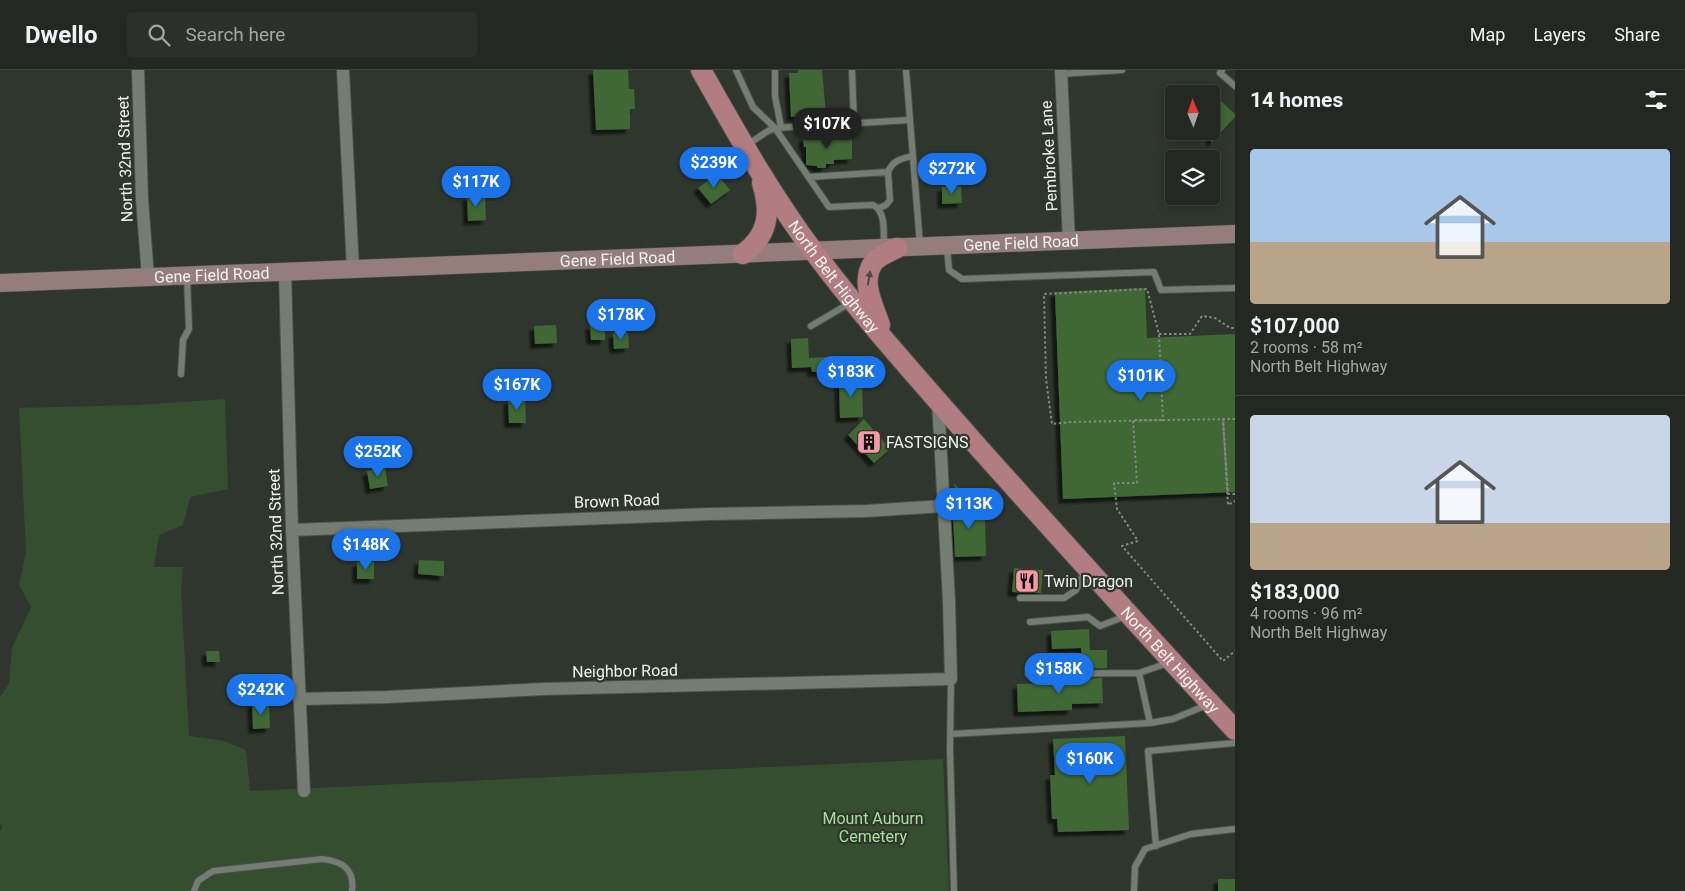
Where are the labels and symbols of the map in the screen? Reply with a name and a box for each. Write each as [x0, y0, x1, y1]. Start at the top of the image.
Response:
north arrow [1165, 85, 1220, 140]
street label: North 32nd Street [113, 96, 137, 222]
street label: Pembroke Lane [1037, 100, 1061, 212]
pin: $107K [792, 108, 862, 150]
pin: $239K [679, 146, 749, 189]
pin: $272K [917, 152, 987, 195]
pin: $117K [441, 166, 511, 208]
street label: North Belt Highway [785, 217, 884, 337]
street label: Gene Field Road [963, 231, 1079, 254]
street label: Gene Field Road [559, 247, 676, 270]
street label: Gene Field Road [154, 263, 270, 286]
one-way arrow [866, 269, 874, 285]
pin: $178K [586, 298, 656, 341]
pin: $183K [816, 356, 886, 398]
pin: $101K [1106, 360, 1176, 402]
pin: $167K [482, 368, 552, 411]
building icon: FASTSIGNS [856, 429, 882, 455]
place label: FASTSIGNS [886, 433, 969, 452]
pin: $252K [343, 436, 413, 478]
street label: North 32nd Street [264, 469, 288, 595]
pin: $113K [934, 488, 1004, 530]
street label: Brown Road [574, 490, 660, 512]
pin: $148K [331, 528, 401, 571]
restaurant icon: Twin Dragon [1014, 568, 1040, 594]
place label: Twin Dragon [1044, 572, 1133, 591]
street label: North Belt Highway [1117, 603, 1224, 717]
pin: $158K [1024, 652, 1094, 695]
street label: Neighbor Road [572, 661, 678, 681]
pin: $242K [226, 674, 296, 716]
pin: $160K [1055, 742, 1125, 785]
park label: Mount Auburn Cemetery [822, 809, 924, 846]

